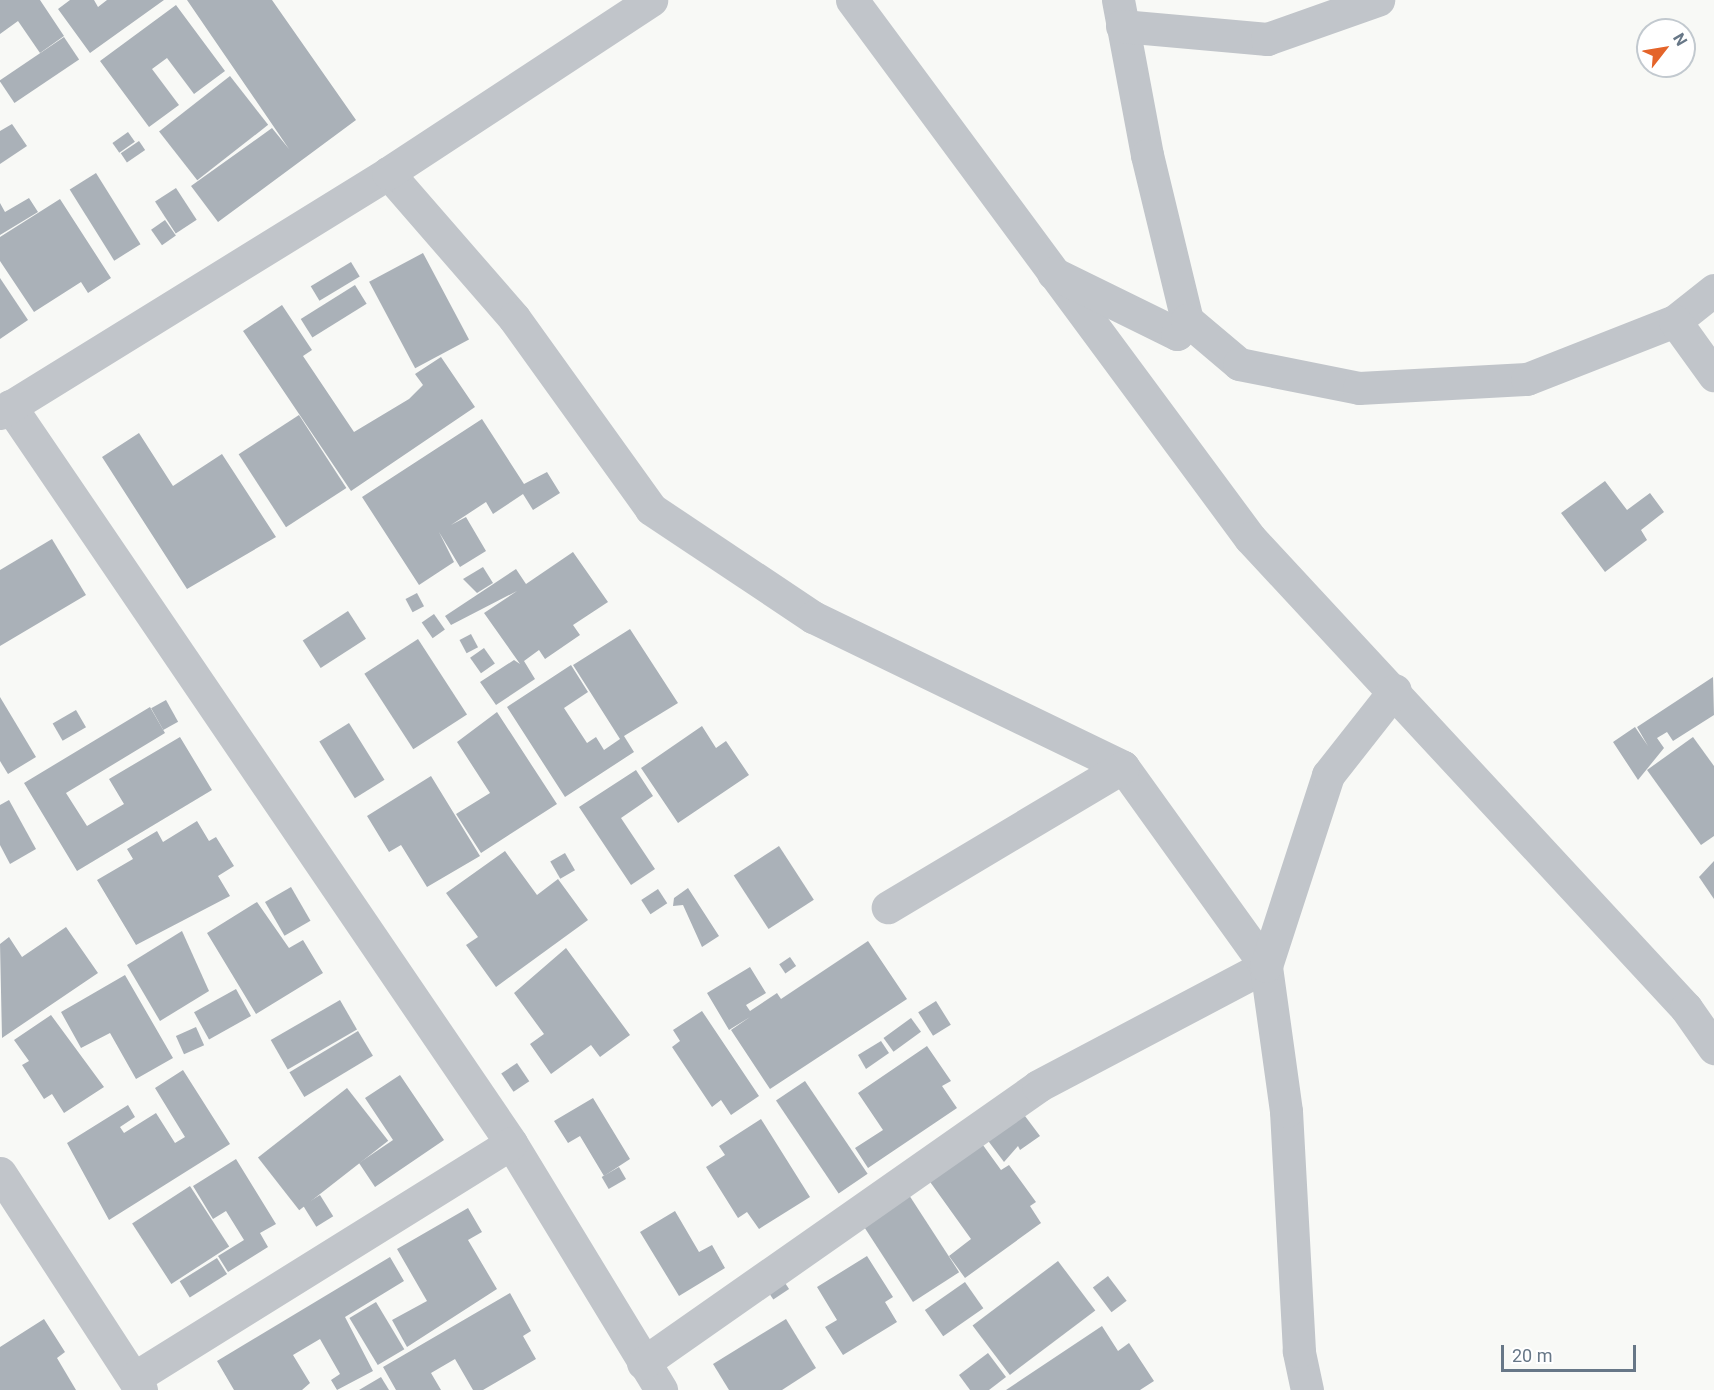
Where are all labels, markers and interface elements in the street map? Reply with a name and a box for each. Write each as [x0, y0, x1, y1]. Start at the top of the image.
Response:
north arrow [1636, 18, 1696, 78]
text: N [1669, 30, 1691, 49]
scale bar [1504, 1333, 1639, 1371]
text: 20 m [1512, 1345, 1552, 1366]

